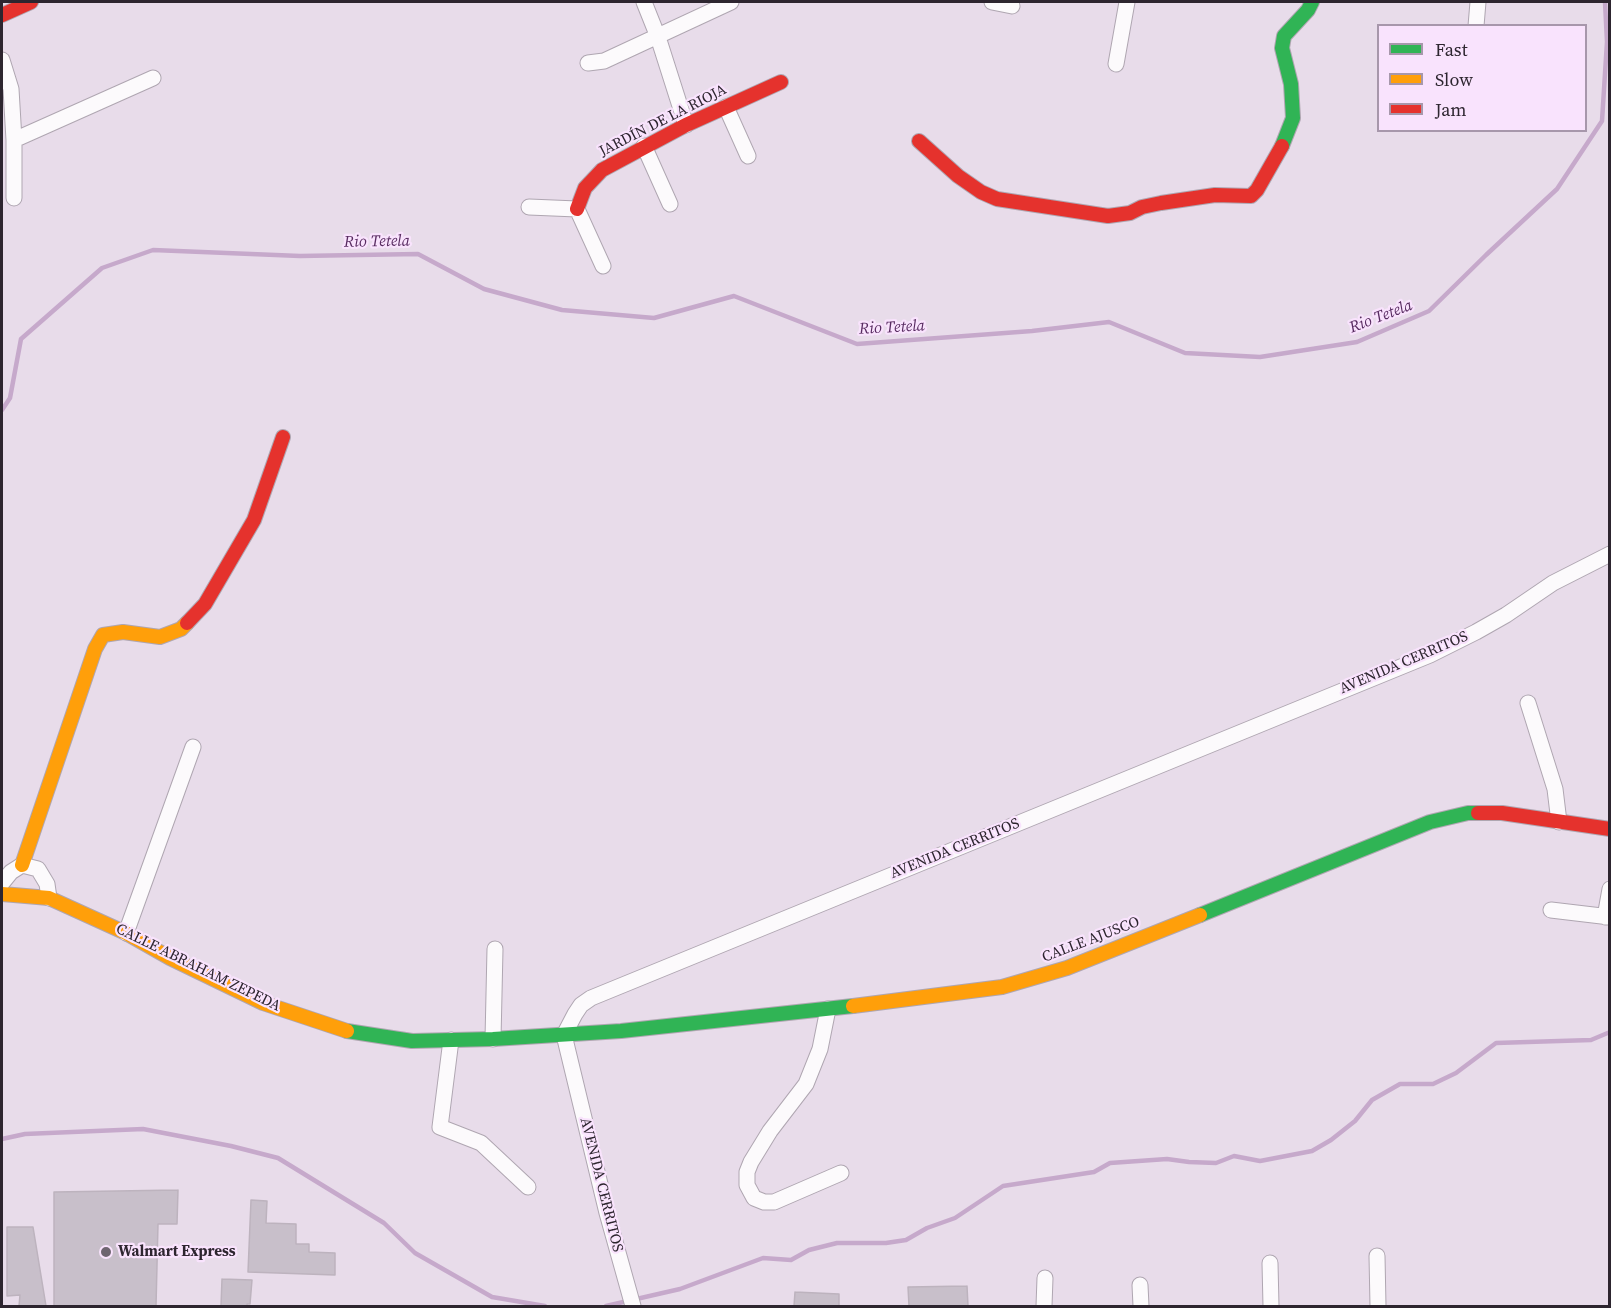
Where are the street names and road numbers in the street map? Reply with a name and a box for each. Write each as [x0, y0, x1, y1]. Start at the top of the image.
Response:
street label: JARDÍN DE LA RIOJA [596, 81, 730, 161]
street label: AVENIDA CERRITOS [1337, 628, 1471, 698]
street label: AVENIDA CERRITOS [888, 815, 1022, 883]
street label: CALLE AJUSCO [1040, 913, 1142, 967]
street label: CALLE ABRAHAM ZEPEDA [113, 920, 283, 1016]
street label: AVENIDA CERRITOS [576, 1116, 626, 1254]

